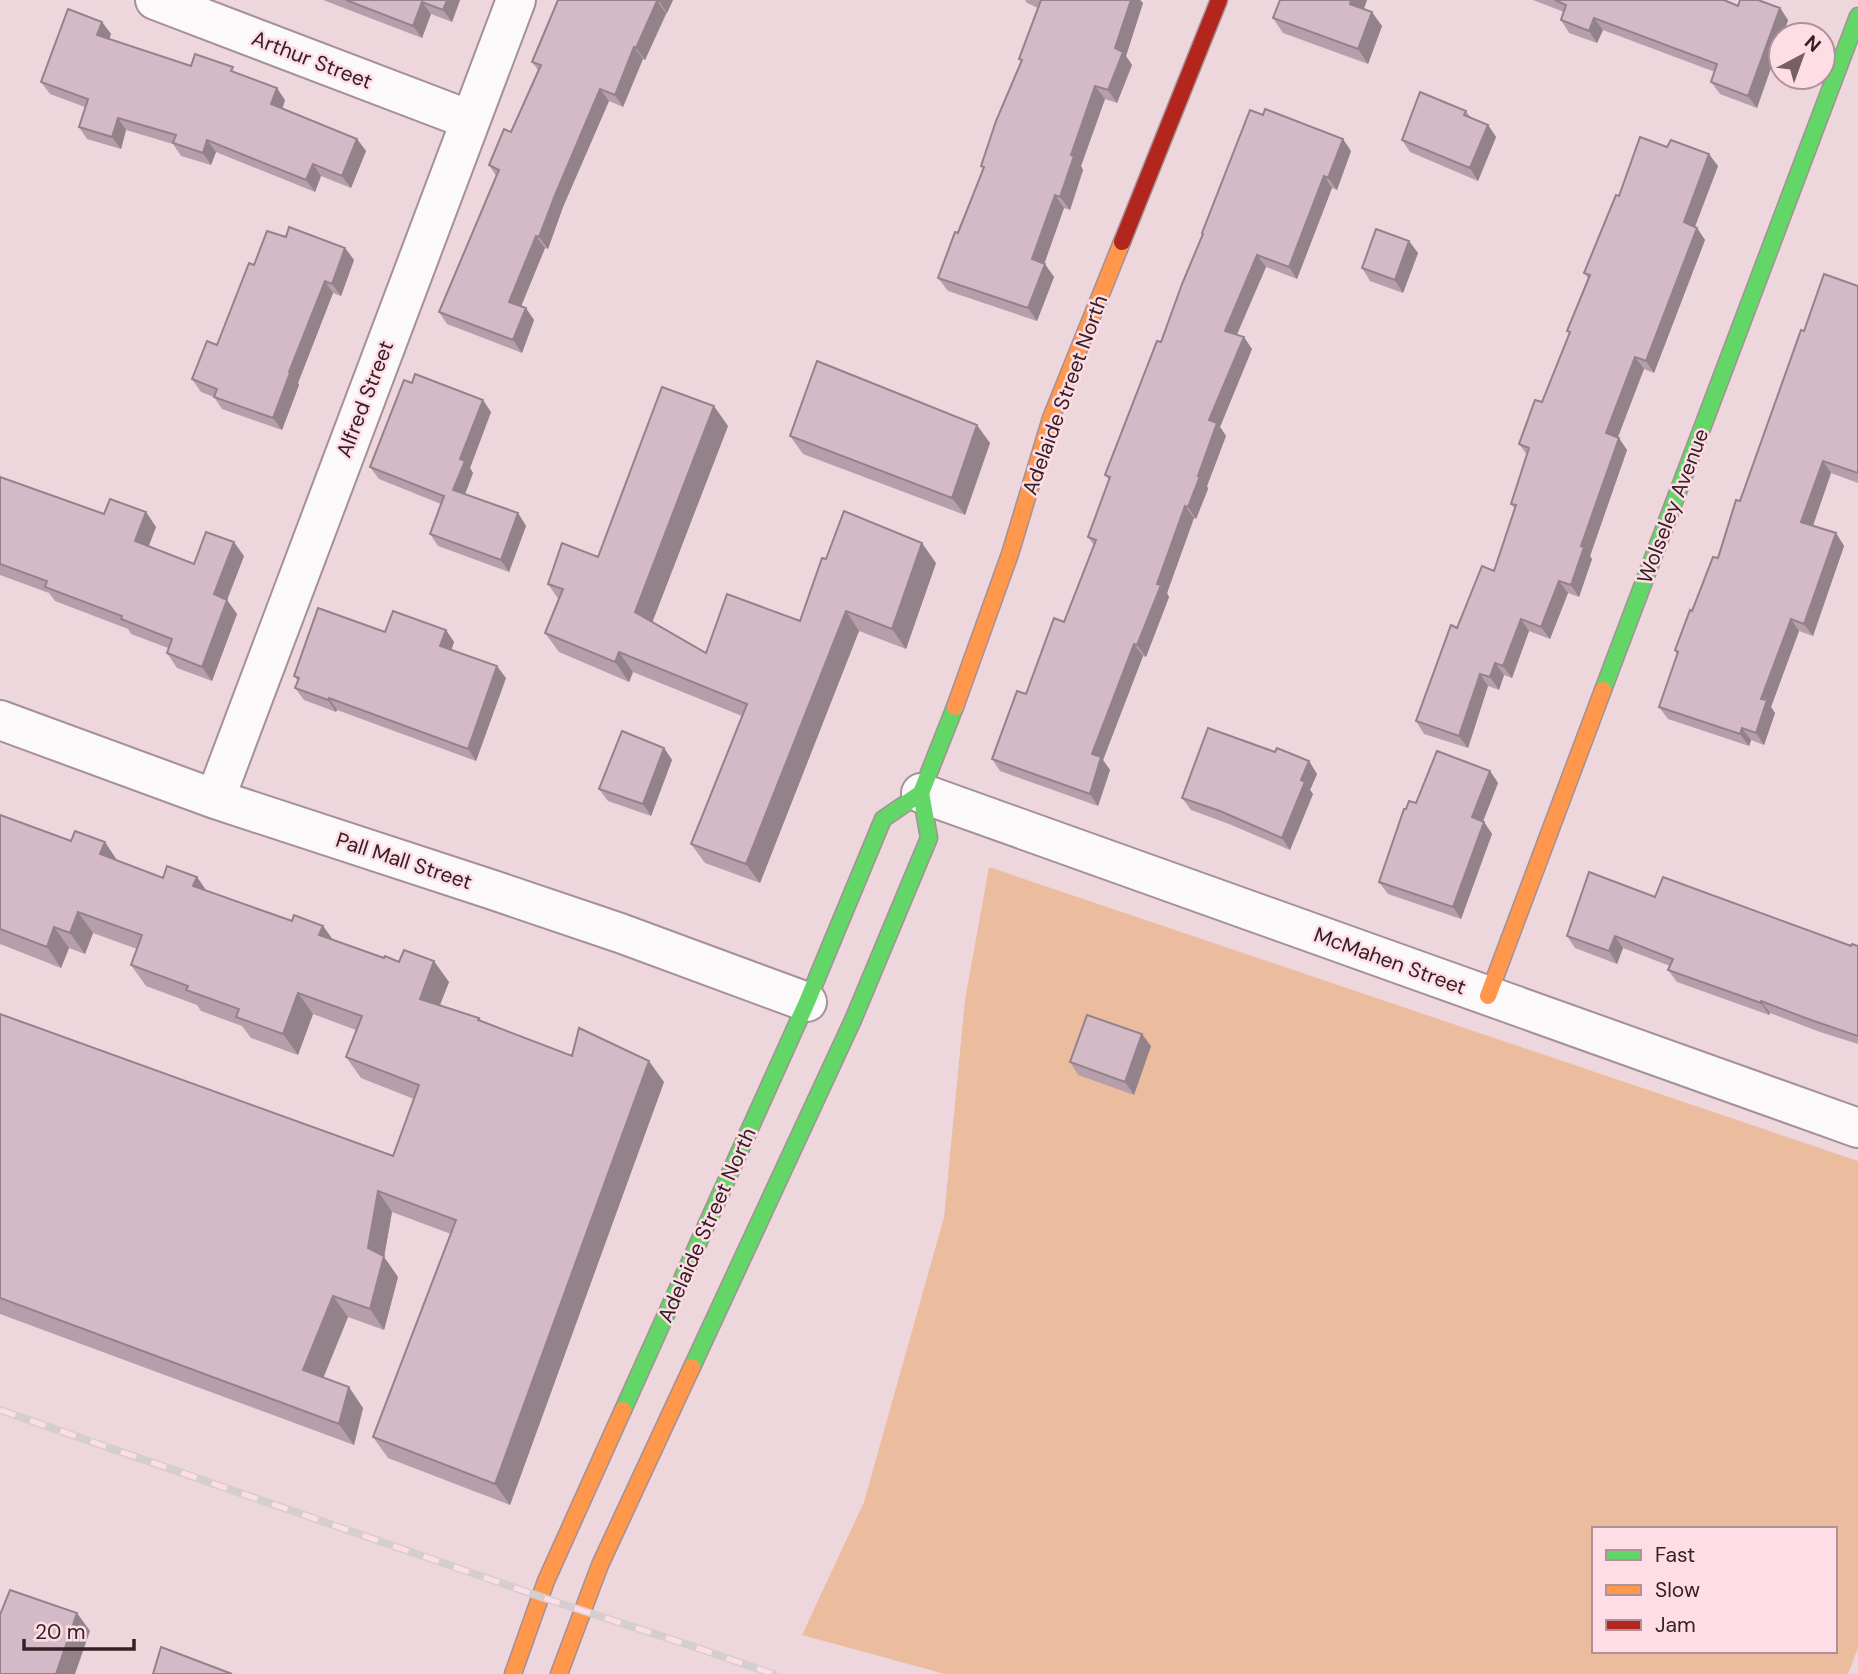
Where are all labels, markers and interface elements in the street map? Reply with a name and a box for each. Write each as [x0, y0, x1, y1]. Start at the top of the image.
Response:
north arrow [1767, 21, 1837, 91]
street label: Arthur Street [248, 24, 376, 96]
text: N [1799, 30, 1826, 58]
street label: Adelaide Street North [1016, 291, 1114, 499]
street label: Alfred Street [330, 336, 400, 462]
street label: Wolseley Avenue [1631, 425, 1715, 587]
street label: Pall Mall Street [332, 826, 476, 896]
street label: McMahen Street [1310, 920, 1470, 1002]
street label: Adelaide Street North [651, 1123, 763, 1327]
legend [1592, 1527, 1837, 1653]
text: Fast [1655, 1541, 1695, 1569]
text: Slow [1655, 1576, 1700, 1604]
scale bar [24, 1608, 135, 1652]
text: Jam [1655, 1611, 1696, 1639]
text: 20 m [35, 1618, 86, 1646]

